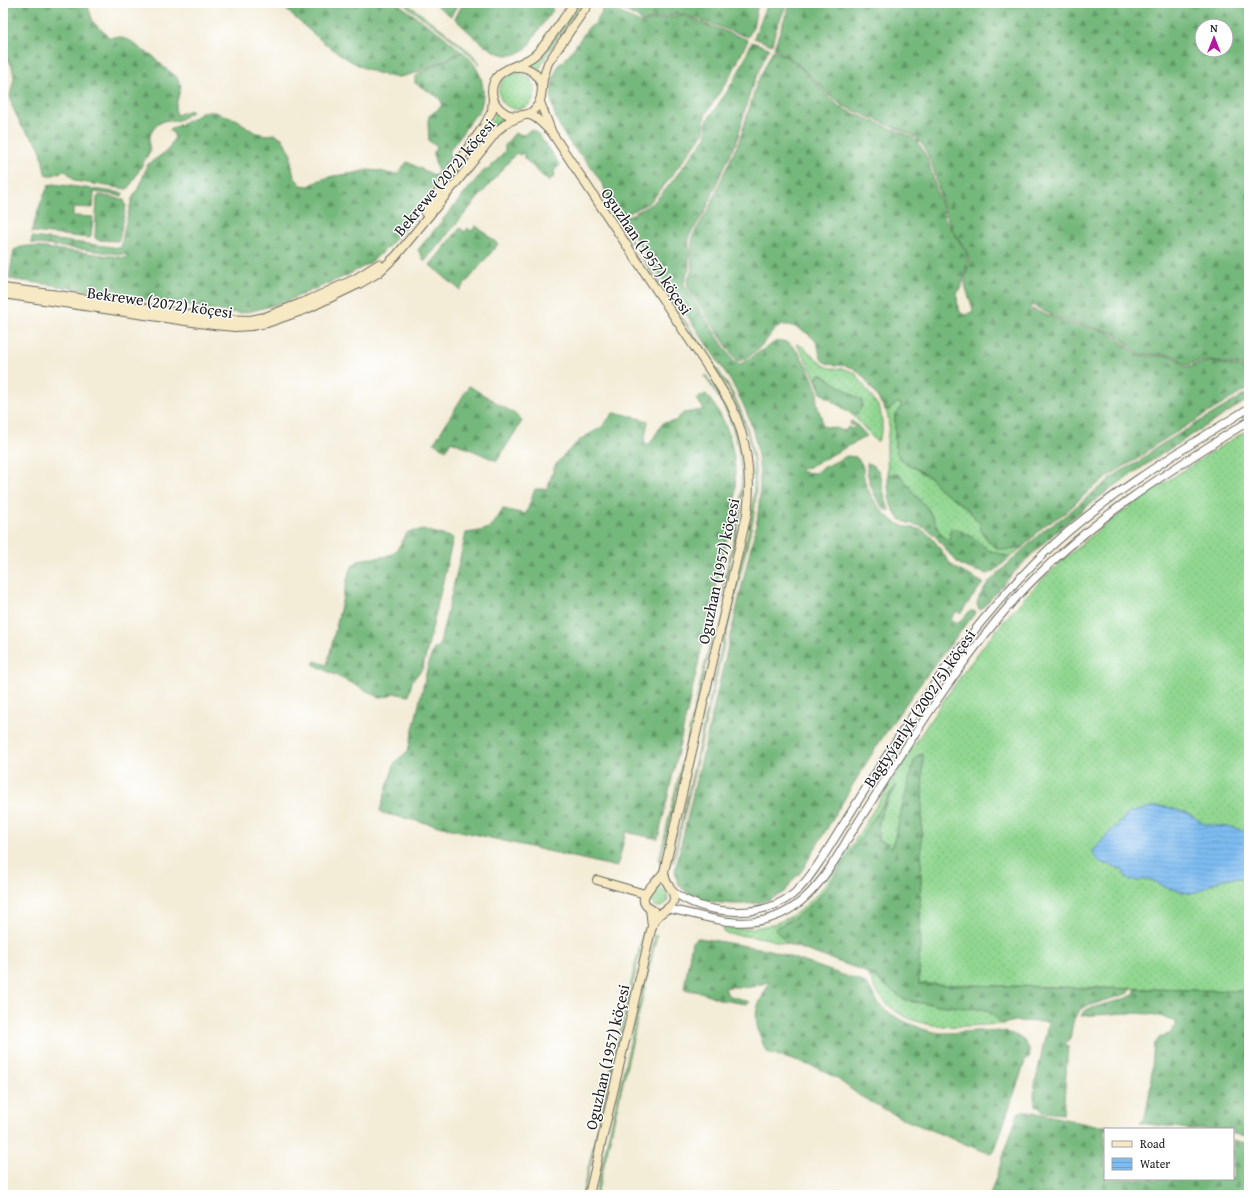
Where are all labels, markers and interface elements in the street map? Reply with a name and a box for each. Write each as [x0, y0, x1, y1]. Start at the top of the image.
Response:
north arrow [1194, 18, 1234, 58]
text: N [1210, 20, 1218, 36]
street label: Bekrewe (2072) köçesi [388, 113, 501, 241]
street label: Oguzhan (1957) köçesi [595, 183, 699, 320]
street label: Bekrewe (2072) köçesi [86, 280, 235, 324]
street label: Oguzhan (1957) köçesi [691, 495, 745, 646]
street label: Bagtyýarlyk (2002/5) köçesi [857, 624, 981, 792]
street label: Oguzhan (1957) köçesi [579, 981, 636, 1132]
legend [1104, 1128, 1234, 1180]
text: Road [1140, 1135, 1166, 1152]
text: Water [1140, 1155, 1170, 1172]

